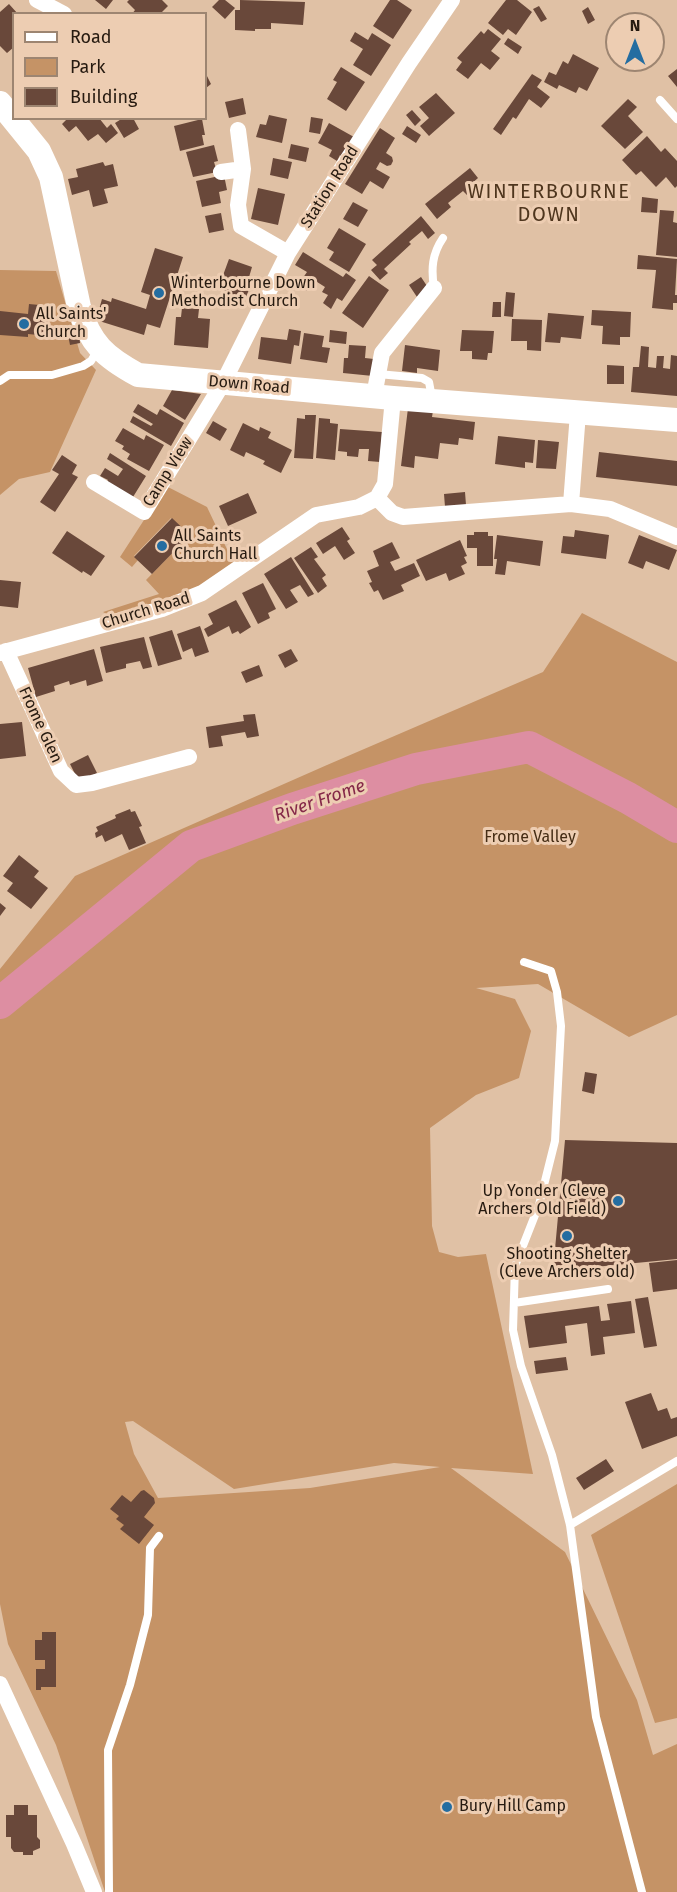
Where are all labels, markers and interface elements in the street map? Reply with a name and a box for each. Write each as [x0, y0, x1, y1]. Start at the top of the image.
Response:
legend [12, 12, 207, 120]
north arrow [605, 12, 665, 72]
text: N [630, 16, 640, 35]
text: Road [70, 26, 112, 48]
text: Park [70, 56, 105, 78]
text: Building [70, 86, 137, 108]
street label: Station Road [297, 142, 363, 232]
district label: WINTERBOURNE DOWN [468, 180, 630, 227]
place label: Winterbourne Down Methodist Church [171, 274, 316, 312]
marker: Winterbourne Down Methodist Church [152, 286, 166, 300]
place label: All Saints' Church [36, 305, 107, 343]
marker: All Saints' Church [17, 317, 31, 331]
street label: Down Road [208, 372, 290, 398]
street label: Camp View [139, 434, 197, 510]
place label: All Saints Church Hall [174, 527, 257, 565]
marker: All Saints Church Hall [155, 539, 169, 553]
street label: Church Road [100, 588, 192, 634]
street label: Frome Glen [14, 684, 66, 766]
water label: River Frome [272, 775, 368, 827]
park label: Frome Valley [484, 828, 576, 848]
place label: Up Yonder (Cleve Archers Old Field) [478, 1182, 606, 1220]
marker: Up Yonder (Cleve Archers Old Field) [611, 1194, 625, 1208]
marker: Shooting Shelter (Cleve Archers old) [560, 1229, 574, 1243]
place label: Shooting Shelter (Cleve Archers old) [500, 1245, 634, 1283]
place label: Bury Hill Camp [459, 1797, 566, 1817]
marker: Bury Hill Camp [440, 1800, 454, 1814]

